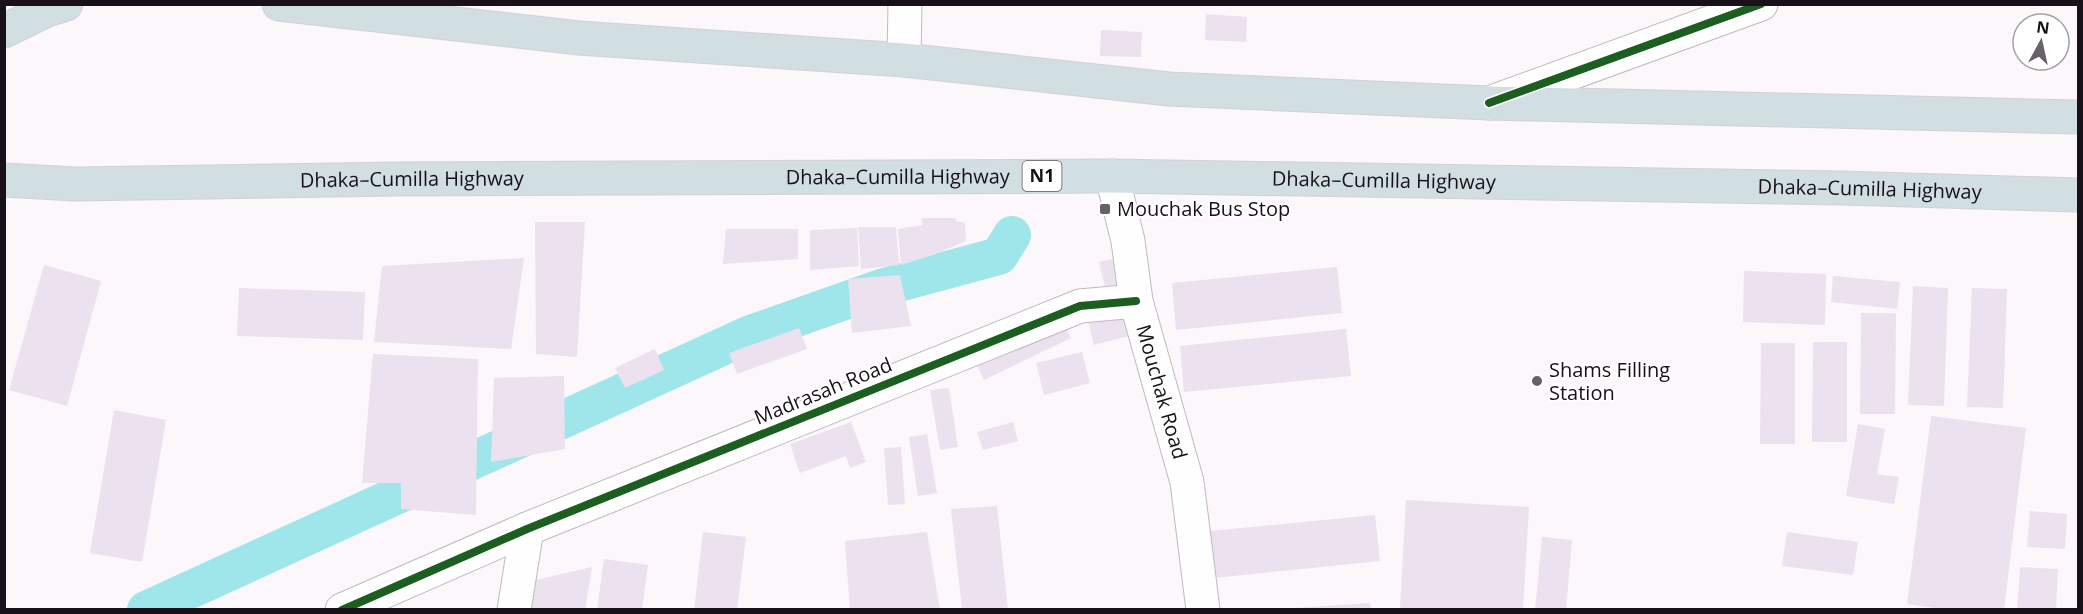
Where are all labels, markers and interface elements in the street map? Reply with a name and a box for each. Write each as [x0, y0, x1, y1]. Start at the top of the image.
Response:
north arrow [2011, 12, 2071, 72]
text: N [2035, 15, 2051, 39]
road number: N1 [1022, 161, 1062, 191]
street label: Dhaka–Cumilla Highway [786, 162, 1011, 190]
street label: Dhaka–Cumilla Highway [300, 164, 525, 194]
street label: Dhaka–Cumilla Highway [1272, 165, 1497, 195]
street label: Dhaka–Cumilla Highway [1758, 173, 1983, 205]
place label: Mouchak Bus Stop [1117, 195, 1290, 222]
marker: Mouchak Bus Stop [1098, 202, 1112, 216]
street label: Mouchak Road [1130, 321, 1194, 462]
street label: Madrasah Road [750, 351, 896, 430]
place label: Shams Filling Station [1549, 356, 1670, 406]
marker: Shams Filling Station [1530, 374, 1544, 388]

